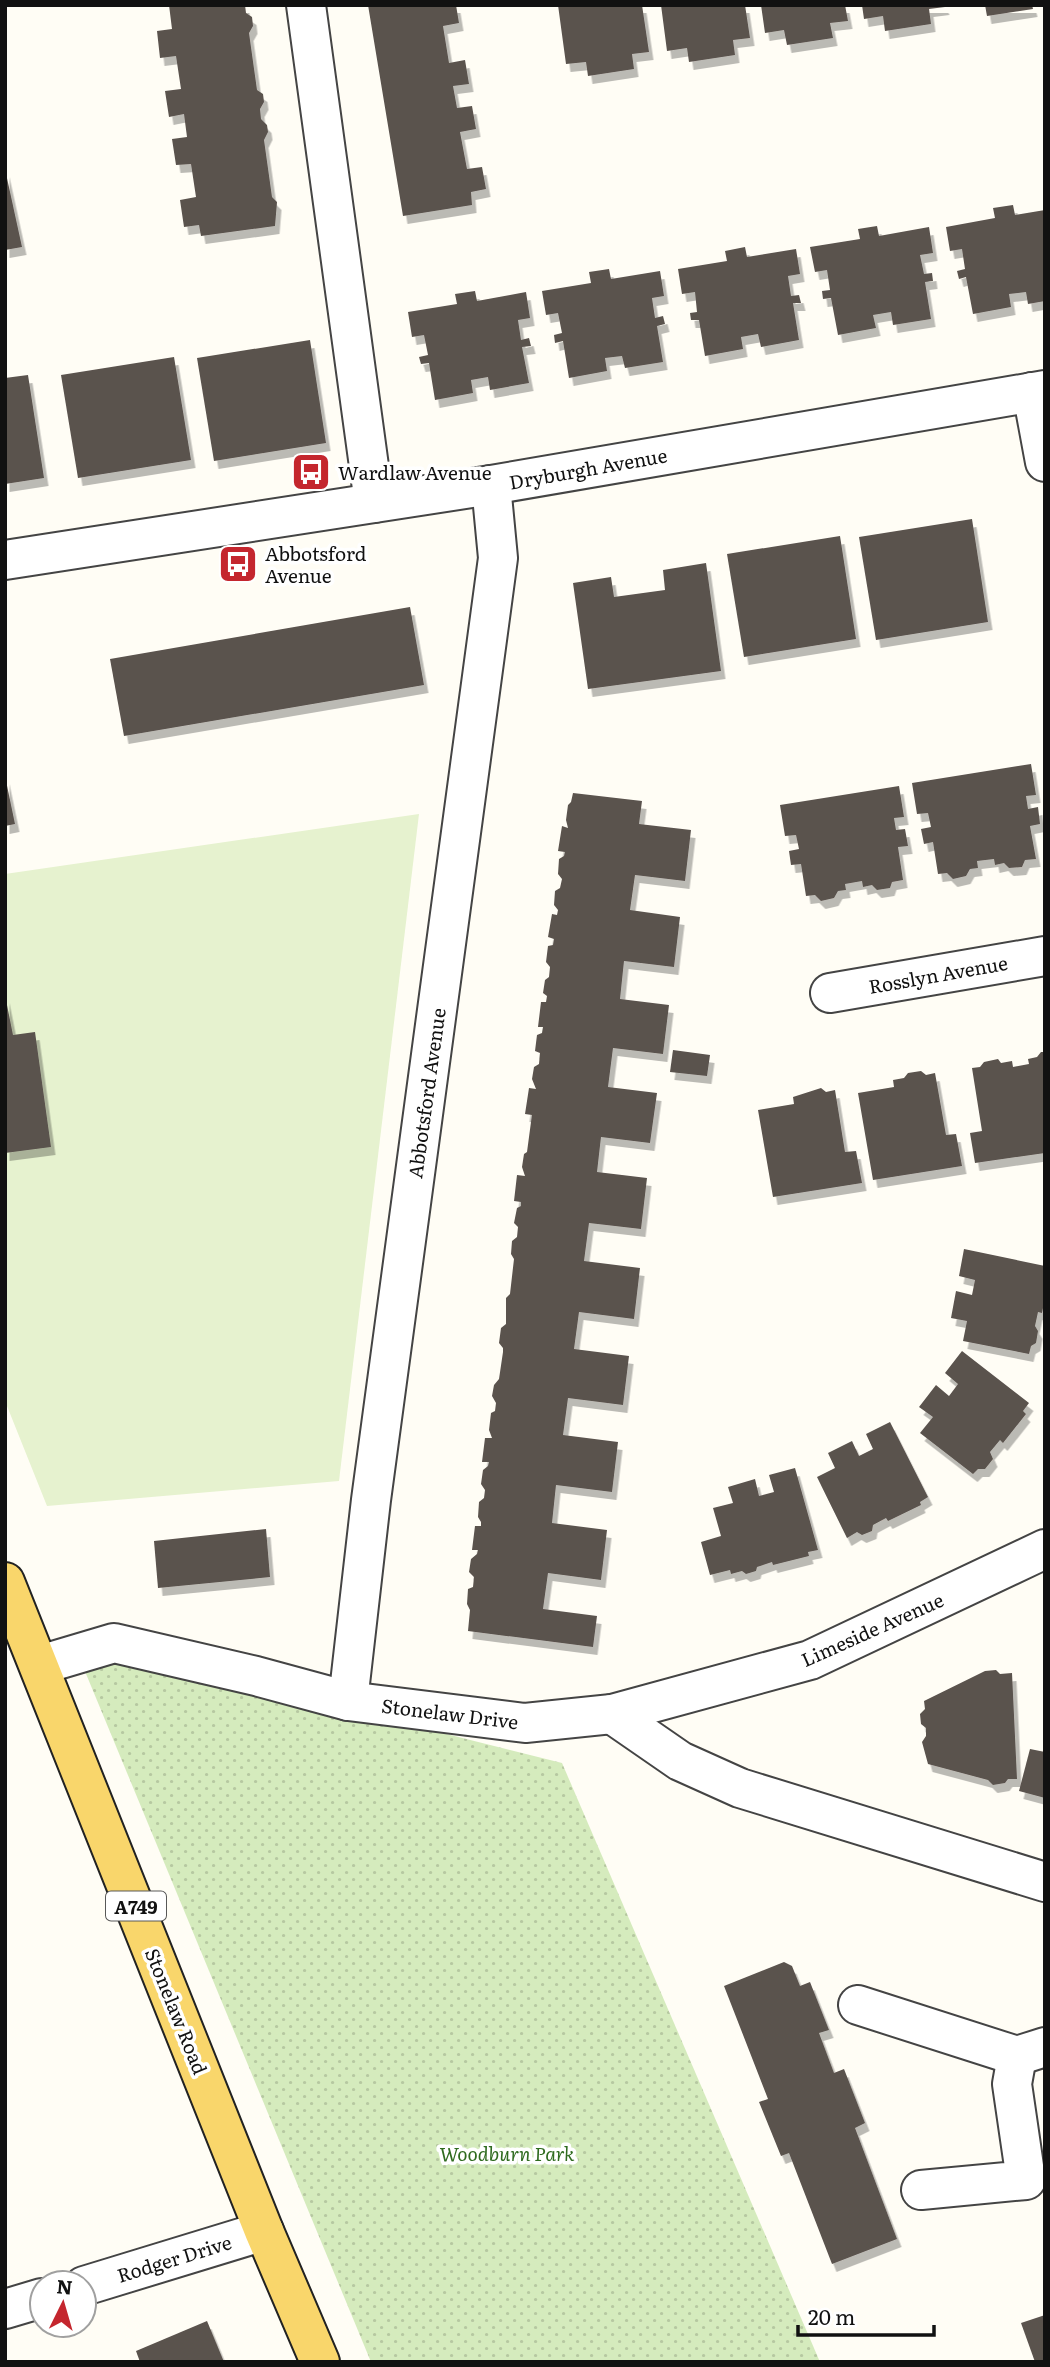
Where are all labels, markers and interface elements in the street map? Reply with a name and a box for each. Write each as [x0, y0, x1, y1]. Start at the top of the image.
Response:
street label: Dryburgh Avenue [507, 440, 669, 496]
bus stop icon: Wardlaw Avenue [290, 451, 332, 493]
place label: Wardlaw Avenue [338, 458, 492, 486]
place label: Abbotsford Avenue [265, 539, 367, 589]
bus stop icon: Abbotsford Avenue [217, 543, 259, 585]
street label: Rosslyn Avenue [866, 948, 1010, 1000]
street label: Abbotsford Avenue [400, 1006, 452, 1180]
street label: Limeside Avenue [796, 1585, 948, 1673]
street label: Stonelaw Drive [380, 1691, 520, 1735]
road number: A749 [106, 1892, 166, 1920]
street label: Stonelaw Road [139, 1944, 215, 2079]
park label: Woodburn Park [440, 2139, 575, 2167]
street label: Rodger Drive [113, 2227, 235, 2289]
north arrow [28, 2269, 98, 2339]
text: N [55, 2271, 74, 2301]
scale bar [798, 2294, 934, 2338]
text: 20 m [808, 2300, 855, 2331]

